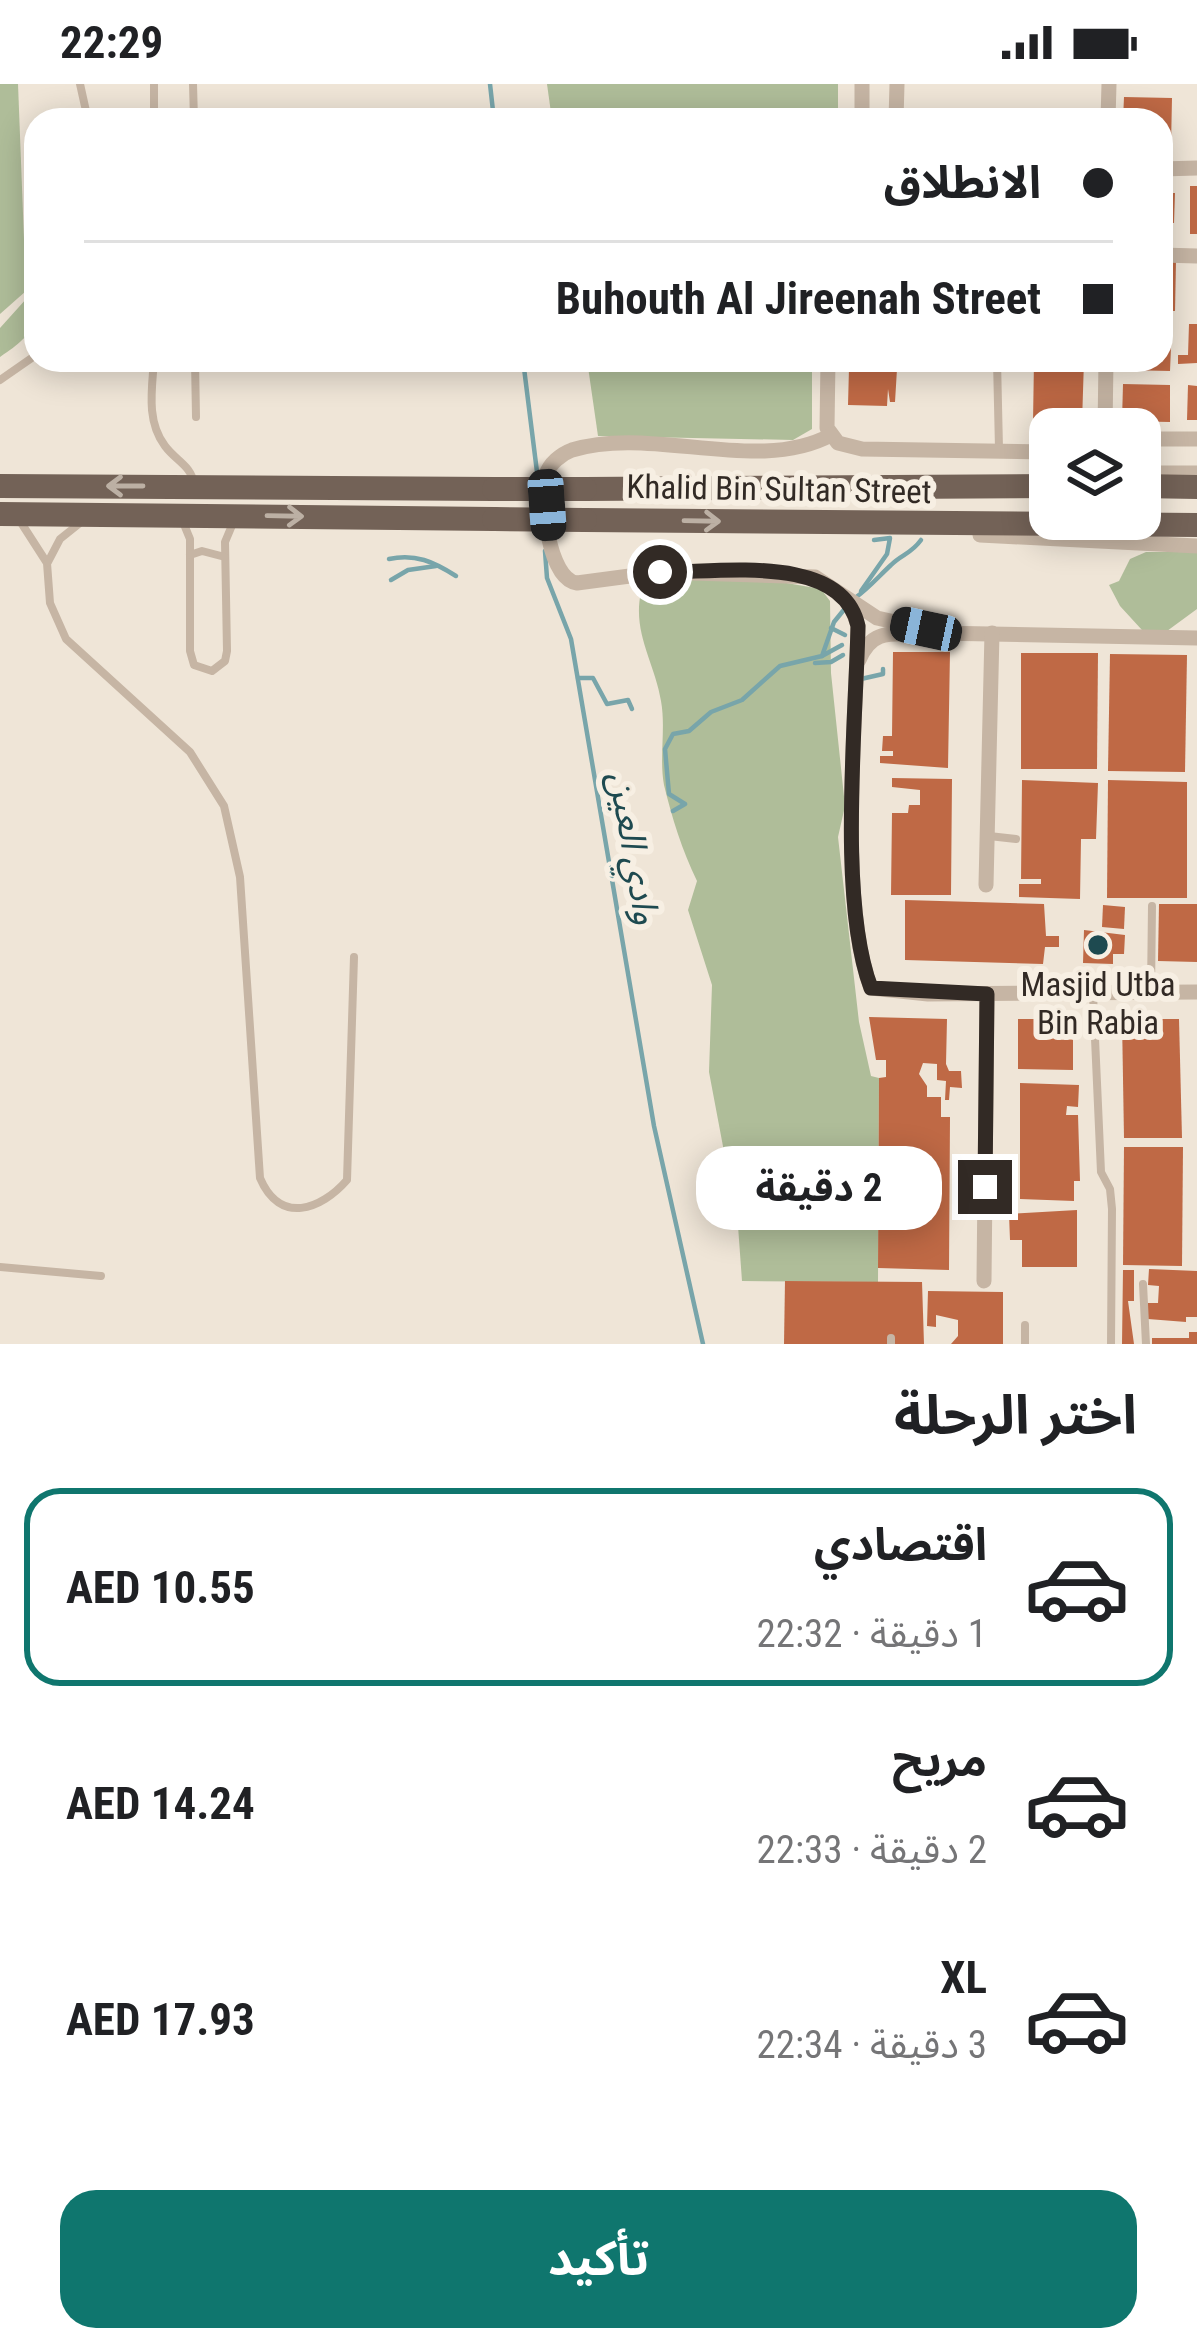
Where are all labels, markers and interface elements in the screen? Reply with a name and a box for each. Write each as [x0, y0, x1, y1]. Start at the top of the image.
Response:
text: 22:29 [60, 16, 163, 69]
text: الانطلاق [884, 156, 1041, 209]
text: Buhouth Al Jireenah Street [556, 272, 1041, 325]
map controls [1029, 408, 1161, 540]
button: layers [1029, 408, 1161, 540]
street label: Khalid Bin Sultan Street [626, 467, 932, 511]
car [527, 468, 567, 542]
one-way arrow [106, 475, 145, 497]
one-way arrow [265, 505, 304, 527]
one-way arrow [682, 510, 721, 532]
route start [633, 545, 687, 599]
car [887, 604, 965, 654]
water label: وادي العين [594, 769, 668, 928]
marker: Masjid Utba Bin Rabia [1085, 932, 1111, 958]
place label: Masjid Utba Bin Rabia [1020, 965, 1176, 1042]
callout: 2 دقيقة [697, 1145, 943, 1229]
route end [958, 1160, 1012, 1214]
text: 2 دقيقة [756, 1165, 882, 1211]
text: اختر الرحلة [894, 1384, 1137, 1447]
text: اقتصادي [814, 1518, 987, 1571]
icon: car [1023, 1533, 1131, 1641]
text: AED 10.55 [66, 1561, 255, 1614]
text: 1 دقيقة · 22:32 [756, 1611, 987, 1657]
text: مريح [892, 1734, 987, 1787]
icon: car [1023, 1749, 1131, 1857]
text: AED 14.24 [66, 1777, 255, 1830]
text: 2 دقيقة · 22:33 [756, 1827, 987, 1873]
text: XL [940, 1951, 987, 2004]
icon: car [1023, 1965, 1131, 2073]
text: AED 17.93 [66, 1993, 255, 2046]
text: 3 دقيقة · 22:34 [756, 2022, 987, 2068]
button: تأكيد [60, 2190, 1137, 2328]

